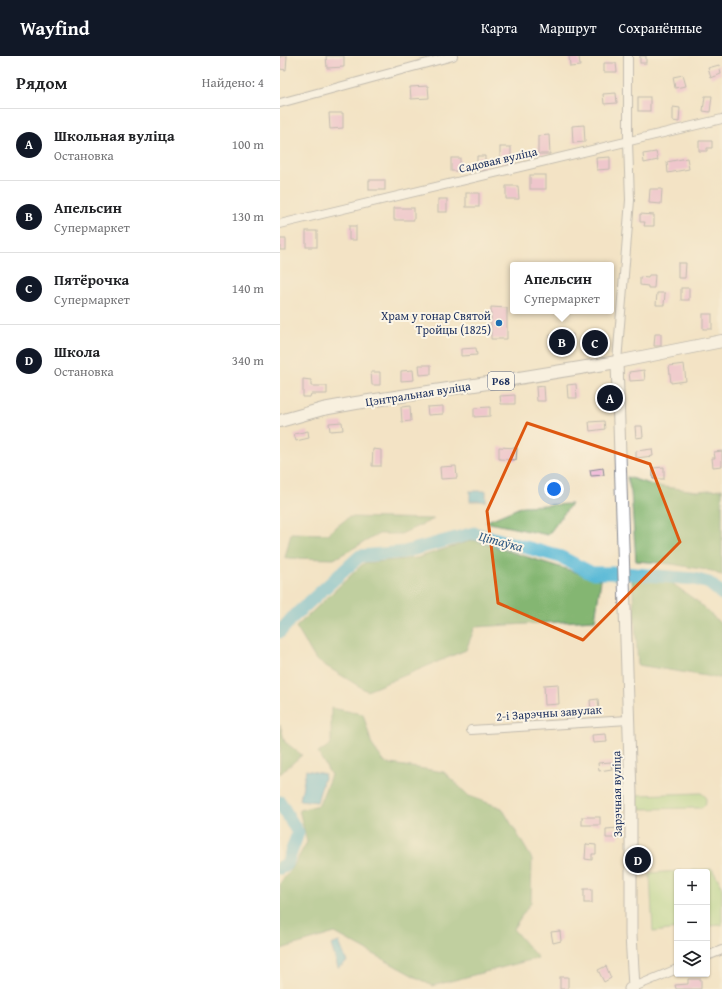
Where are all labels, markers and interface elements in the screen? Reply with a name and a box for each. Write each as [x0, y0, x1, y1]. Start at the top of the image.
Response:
text: Wayfind [20, 14, 90, 42]
text: Карта [481, 18, 517, 38]
text: Маршрут [539, 18, 597, 38]
text: Сохранённые [619, 18, 702, 38]
text: Рядом [16, 70, 67, 95]
text: Найдено: 4 [202, 73, 264, 92]
text: Школьная вуліца [54, 125, 175, 146]
text: A [25, 135, 33, 154]
text: 100 m [232, 135, 264, 154]
street label: Садовая вуліца [457, 142, 539, 177]
text: Остановка [54, 146, 114, 165]
text: Апельсин [54, 197, 122, 218]
text: B [25, 207, 33, 226]
text: 130 m [232, 207, 264, 226]
text: Супермаркет [54, 218, 130, 237]
popup [510, 262, 614, 314]
text: Апельсин [524, 268, 592, 289]
text: Пятёрочка [54, 269, 129, 290]
text: C [25, 279, 33, 298]
text: 140 m [232, 279, 264, 298]
text: Супермаркет [524, 289, 600, 308]
text: Супермаркет [54, 290, 130, 309]
place label: Храм у гонар Святой Тройцы (1825) [381, 307, 491, 338]
marker: Храм у гонар Святой Тройцы (1825) [494, 318, 504, 328]
pin: B [549, 327, 575, 357]
pin: C [582, 328, 608, 358]
text: Школа [54, 341, 100, 362]
text: D [25, 351, 33, 370]
text: 340 m [232, 351, 264, 370]
text: Остановка [54, 362, 114, 381]
road number: Р68 [488, 372, 514, 390]
street label: Цэнтральная вуліца [364, 377, 472, 410]
pin: A [597, 383, 623, 413]
your location [544, 479, 564, 499]
water label: Цітаўка [477, 527, 525, 556]
street label: 2-і Зарэчны завулак [496, 700, 603, 725]
street label: Зарэчная вуліца [607, 750, 626, 837]
pin: D [625, 845, 651, 875]
map controls [674, 869, 710, 977]
button: + [674, 869, 710, 905]
button: − [674, 905, 710, 941]
button: layers [674, 941, 710, 977]

